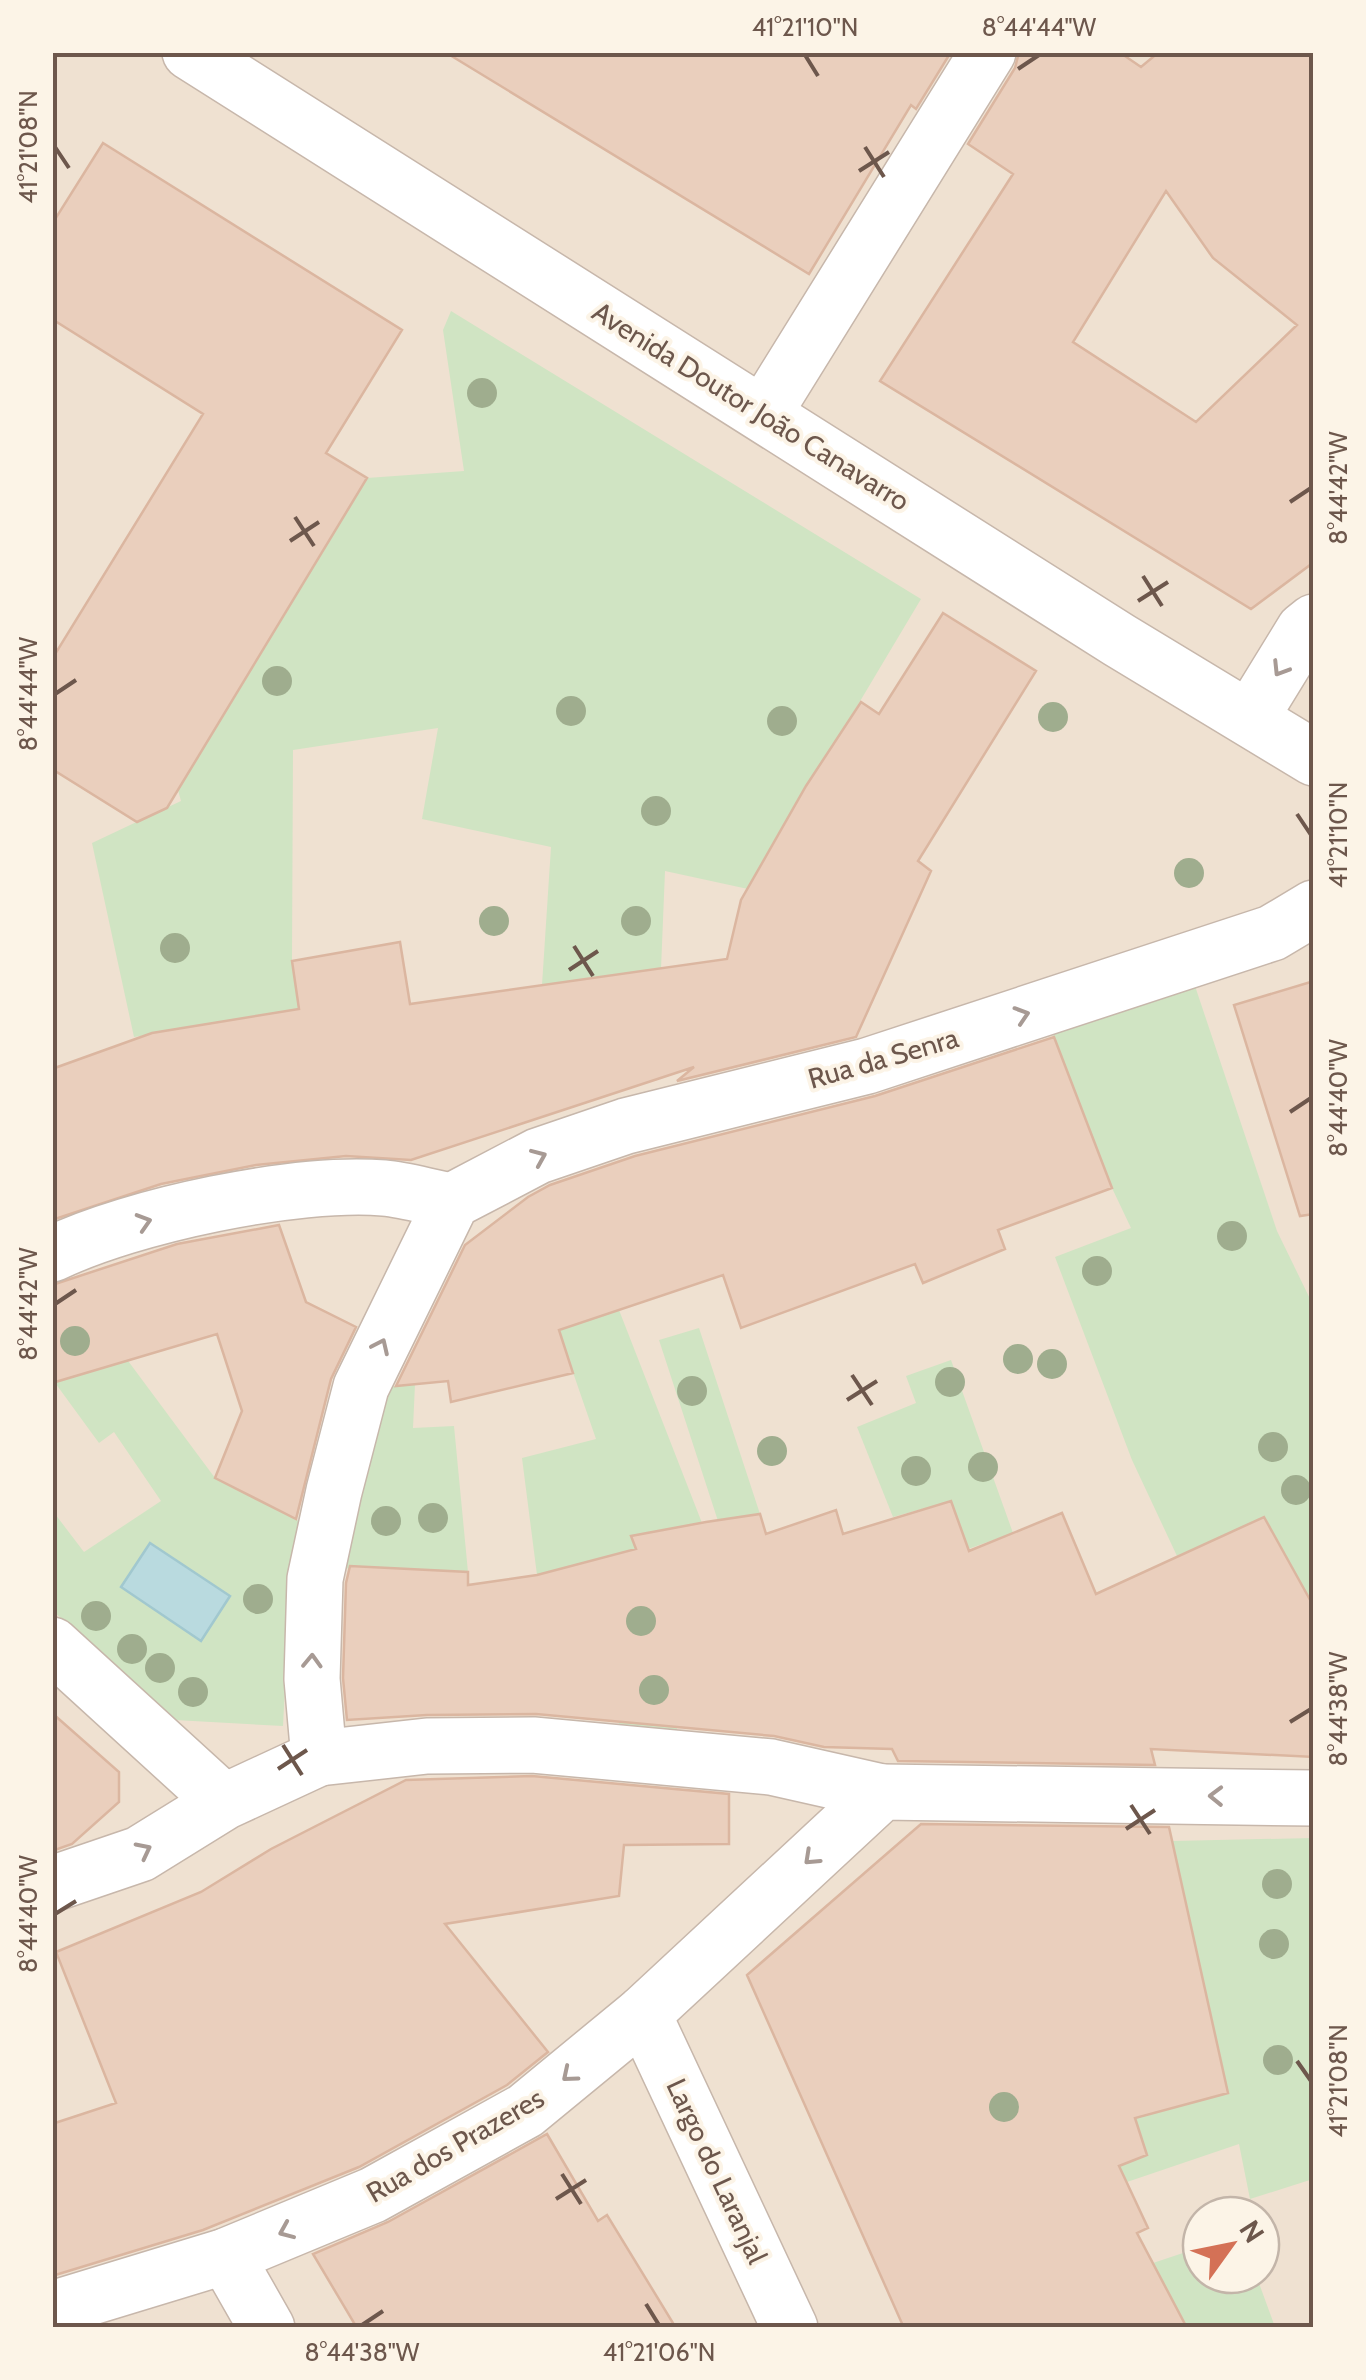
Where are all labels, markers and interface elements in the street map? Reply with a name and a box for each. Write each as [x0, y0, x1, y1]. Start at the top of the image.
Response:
text: 41°21'10"N [752, 12, 858, 42]
text: 8°44'44"W [982, 12, 1097, 42]
text: 41°21'08"N [13, 90, 43, 204]
street label: Avenida Doutor João Canavarro [586, 294, 916, 518]
text: 8°44'42"W [1323, 431, 1353, 545]
text: 8°44'44"W [13, 636, 43, 751]
one-way arrow [1273, 658, 1292, 676]
text: 41°21'10"N [1323, 782, 1353, 888]
one-way arrow [1013, 1007, 1030, 1027]
street label: Rua da Senra [804, 1020, 963, 1096]
text: 8°44'40"W [1323, 1039, 1353, 1157]
one-way arrow [529, 1149, 547, 1169]
one-way arrow [135, 1213, 152, 1234]
text: 8°44'42"W [13, 1247, 43, 1361]
one-way arrow [368, 1338, 388, 1356]
text: 8°44'38"W [1323, 1651, 1353, 1767]
one-way arrow [302, 1653, 323, 1669]
one-way arrow [1208, 1786, 1224, 1807]
one-way arrow [133, 1843, 151, 1862]
one-way arrow [804, 1846, 822, 1864]
text: 8°44'40"W [13, 1855, 43, 1973]
text: 41°21'08"N [1323, 2024, 1353, 2138]
one-way arrow [562, 2063, 580, 2081]
street label: Largo do Laranjal [659, 2073, 775, 2269]
street label: Rua dos Prazeres [360, 2080, 550, 2210]
north arrow [1181, 2195, 1281, 2295]
text: N [1232, 2214, 1272, 2249]
one-way arrow [278, 2220, 295, 2240]
text: 8°44'38"W [304, 2337, 420, 2367]
text: 41°21'06"N [603, 2337, 715, 2367]

